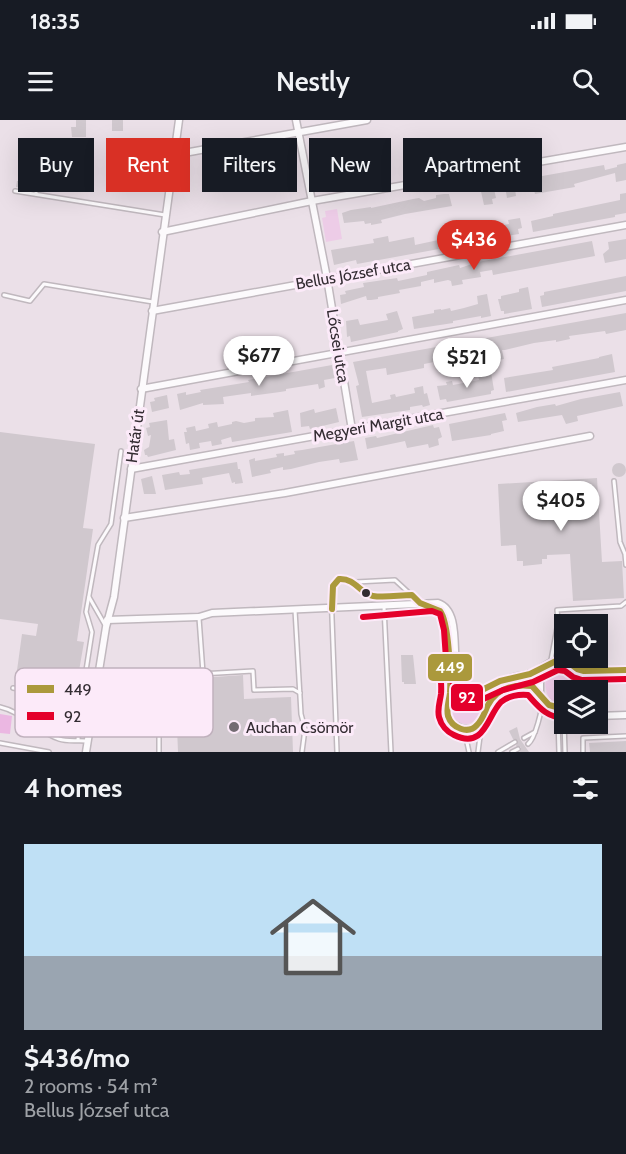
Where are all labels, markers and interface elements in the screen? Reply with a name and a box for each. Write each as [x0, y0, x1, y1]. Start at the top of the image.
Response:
text: 18:35 [30, 8, 80, 35]
icon: menu [24, 65, 57, 98]
text: Nestly [276, 65, 350, 98]
icon: search [569, 65, 602, 98]
chip: Buy [18, 138, 94, 192]
chip: Rent [106, 138, 190, 192]
chip: Filters [202, 138, 297, 192]
chip: New [309, 138, 391, 192]
chip: Apartment [403, 138, 542, 192]
pin: $436 [438, 220, 510, 271]
text: $436 [451, 227, 497, 251]
street label: Bellus József utca [294, 254, 412, 293]
street label: Lőcsei utca [323, 308, 353, 385]
pin: $677 [223, 336, 295, 387]
pin: $521 [431, 338, 503, 389]
text: $677 [237, 343, 281, 367]
text: $521 [447, 345, 487, 369]
street label: Megyeri Margit utca [311, 404, 445, 446]
street label: Határ út [122, 407, 148, 464]
pin: $405 [525, 481, 597, 532]
text: $405 [537, 488, 585, 512]
unlabelled marker [360, 587, 372, 599]
map controls [554, 614, 608, 734]
button: locate [554, 614, 608, 668]
line badge: 449 [427, 653, 473, 682]
text: 449 [436, 658, 464, 677]
legend [15, 668, 213, 737]
text: 449 [64, 680, 92, 699]
button: layers [554, 680, 608, 734]
line badge: 92 [450, 683, 484, 712]
text: 92 [458, 688, 476, 707]
text: 92 [64, 707, 81, 726]
place label: Auchan Csömör [246, 718, 354, 737]
marker: Auchan Csömör [227, 720, 241, 734]
text: 4 homes [24, 772, 122, 804]
icon: filters [569, 772, 602, 805]
icon: home [259, 883, 367, 991]
text: $436/mo [24, 1042, 130, 1074]
text: 2 rooms · 54 m² [24, 1074, 158, 1098]
text: Bellus József utca [24, 1098, 169, 1122]

